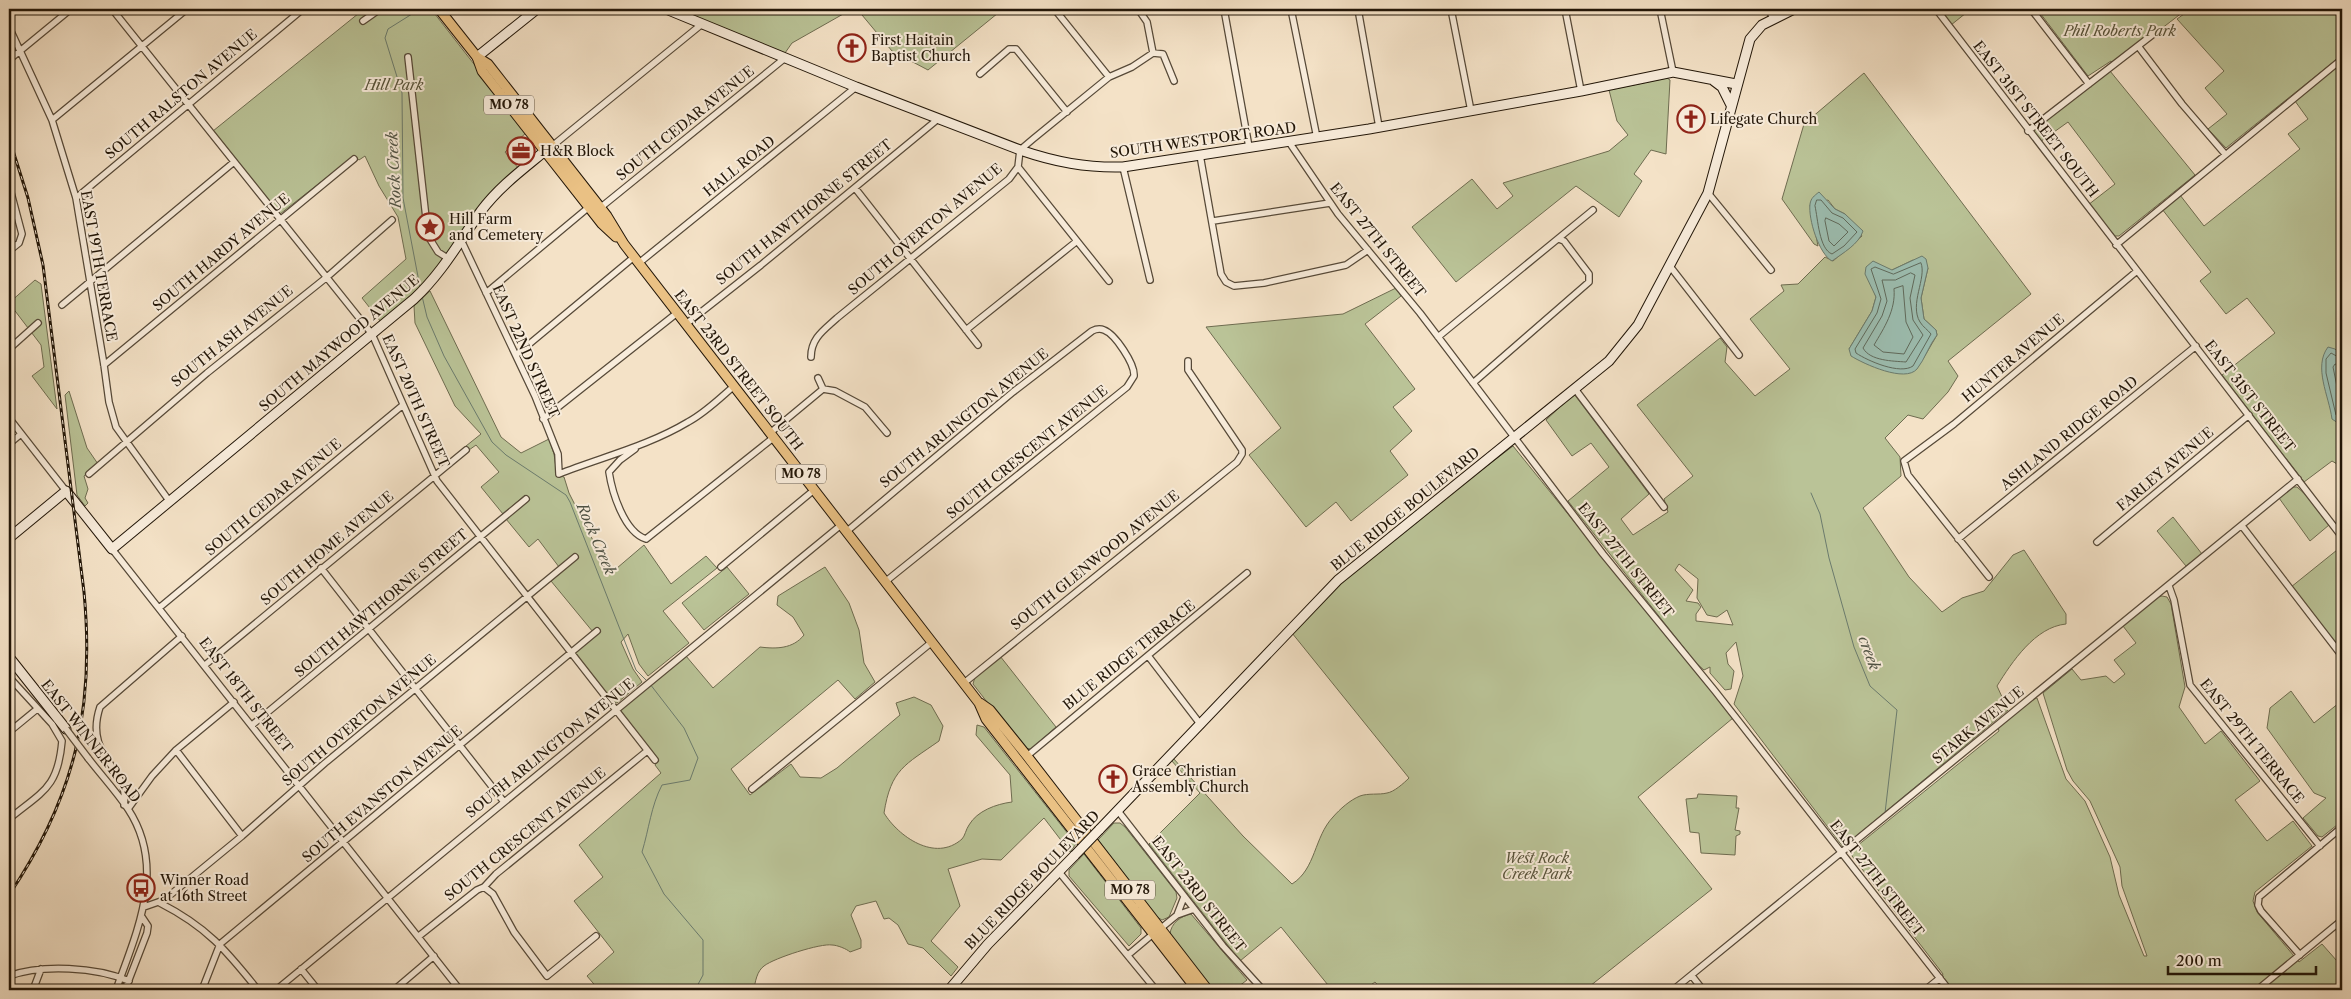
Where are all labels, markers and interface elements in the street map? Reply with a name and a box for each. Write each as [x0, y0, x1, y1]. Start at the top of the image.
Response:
park label: Phil Roberts Park [2063, 22, 2177, 40]
street label: SOUTH RALSTON AVENUE [101, 25, 261, 163]
place label: First Haitain Baptist Church [871, 31, 971, 65]
church icon: First Haitain Baptist Church [837, 33, 867, 63]
street label: EAST 31ST STREET SOUTH [1969, 37, 2103, 201]
street label: SOUTH CEDAR AVENUE [612, 62, 758, 184]
park label: Hill Park [363, 76, 424, 94]
road number: MO 78 [484, 96, 534, 114]
church icon: Lifegate Church [1676, 104, 1706, 134]
place label: Lifegate Church [1710, 110, 1818, 128]
street label: SOUTH WESTPORT ROAD [1109, 118, 1297, 162]
water label: Rock Creek [382, 131, 405, 210]
street label: HALL ROAD [699, 132, 779, 200]
street label: SOUTH HAWTHORNE STREET [712, 135, 896, 289]
office icon: H&R Block [506, 136, 536, 166]
place label: H&R Block [540, 142, 615, 160]
street label: SOUTH OVERTON AVENUE [844, 159, 1006, 299]
street label: EAST 27TH STREET [1326, 179, 1430, 301]
street label: EAST 19TH TERRACE [77, 189, 121, 343]
street label: SOUTH HARDY AVENUE [149, 189, 293, 315]
place label: Hill Farm and Cemetery [449, 210, 544, 244]
place icon: Hill Farm and Cemetery [415, 212, 445, 242]
street label: SOUTH MAYWOOD AVENUE [255, 271, 423, 415]
street label: SOUTH ASH AVENUE [168, 281, 296, 391]
street label: EAST 22ND STREET [489, 282, 564, 421]
street label: EAST 23RD STREET SOUTH [671, 286, 807, 454]
street label: HUNTER AVENUE [1958, 310, 2068, 406]
street label: EAST 20TH STREET [378, 331, 454, 471]
street label: EAST 31ST STREET [2201, 336, 2300, 456]
street label: SOUTH ARLINGTON AVENUE [876, 344, 1052, 492]
street label: ASHLAND RIDGE ROAD [1996, 372, 2141, 495]
street label: SOUTH CRESCENT AVENUE [943, 381, 1111, 523]
street label: FARLEY AVENUE [2113, 423, 2217, 515]
street label: SOUTH CEDAR AVENUE [201, 435, 345, 559]
street label: BLUE RIDGE BOULEVARD [1327, 443, 1483, 575]
road number: MO 78 [776, 464, 826, 484]
street label: SOUTH GLENWOOD AVENUE [1007, 486, 1183, 634]
street label: SOUTH HOME AVENUE [257, 487, 397, 609]
water label: Rock Creek [572, 499, 620, 578]
street label: EAST 27TH STREET [1574, 499, 1678, 621]
street label: SOUTH HAWTHORNE STREET [290, 525, 472, 681]
street label: BLUE RIDGE TERRACE [1059, 596, 1199, 714]
water label: creek [1855, 633, 1885, 673]
street label: EAST 18TH STREET [195, 634, 297, 757]
street label: SOUTH OVERTON AVENUE [278, 650, 440, 790]
street label: SOUTH ARLINGTON AVENUE [462, 674, 638, 822]
street label: EAST 29TH TERRACE [2196, 675, 2308, 807]
street label: EAST WINNER ROAD [37, 676, 145, 806]
street label: STARK AVENUE [1928, 682, 2028, 768]
street label: SOUTH EVANSTON AVENUE [298, 722, 466, 866]
place label: Grace Christian Assembly Church [1131, 762, 1249, 796]
street label: SOUTH CRESCENT AVENUE [441, 763, 609, 905]
church icon: Grace Christian Assembly Church [1098, 764, 1128, 794]
street label: BLUE RIDGE BOULEVARD [961, 807, 1103, 953]
street label: EAST 27TH STREET [1826, 816, 1928, 940]
street label: EAST 23RD STREET [1148, 832, 1250, 956]
park label: West Rock Creek Park [1502, 849, 1573, 883]
place label: Winner Road at 16th Street [159, 871, 249, 905]
bus stop icon: Winner Road at 16th Street [126, 873, 156, 903]
road number: MO 78 [1105, 880, 1155, 900]
scale bar [2168, 944, 2316, 976]
text: 200 m [2176, 951, 2222, 970]

